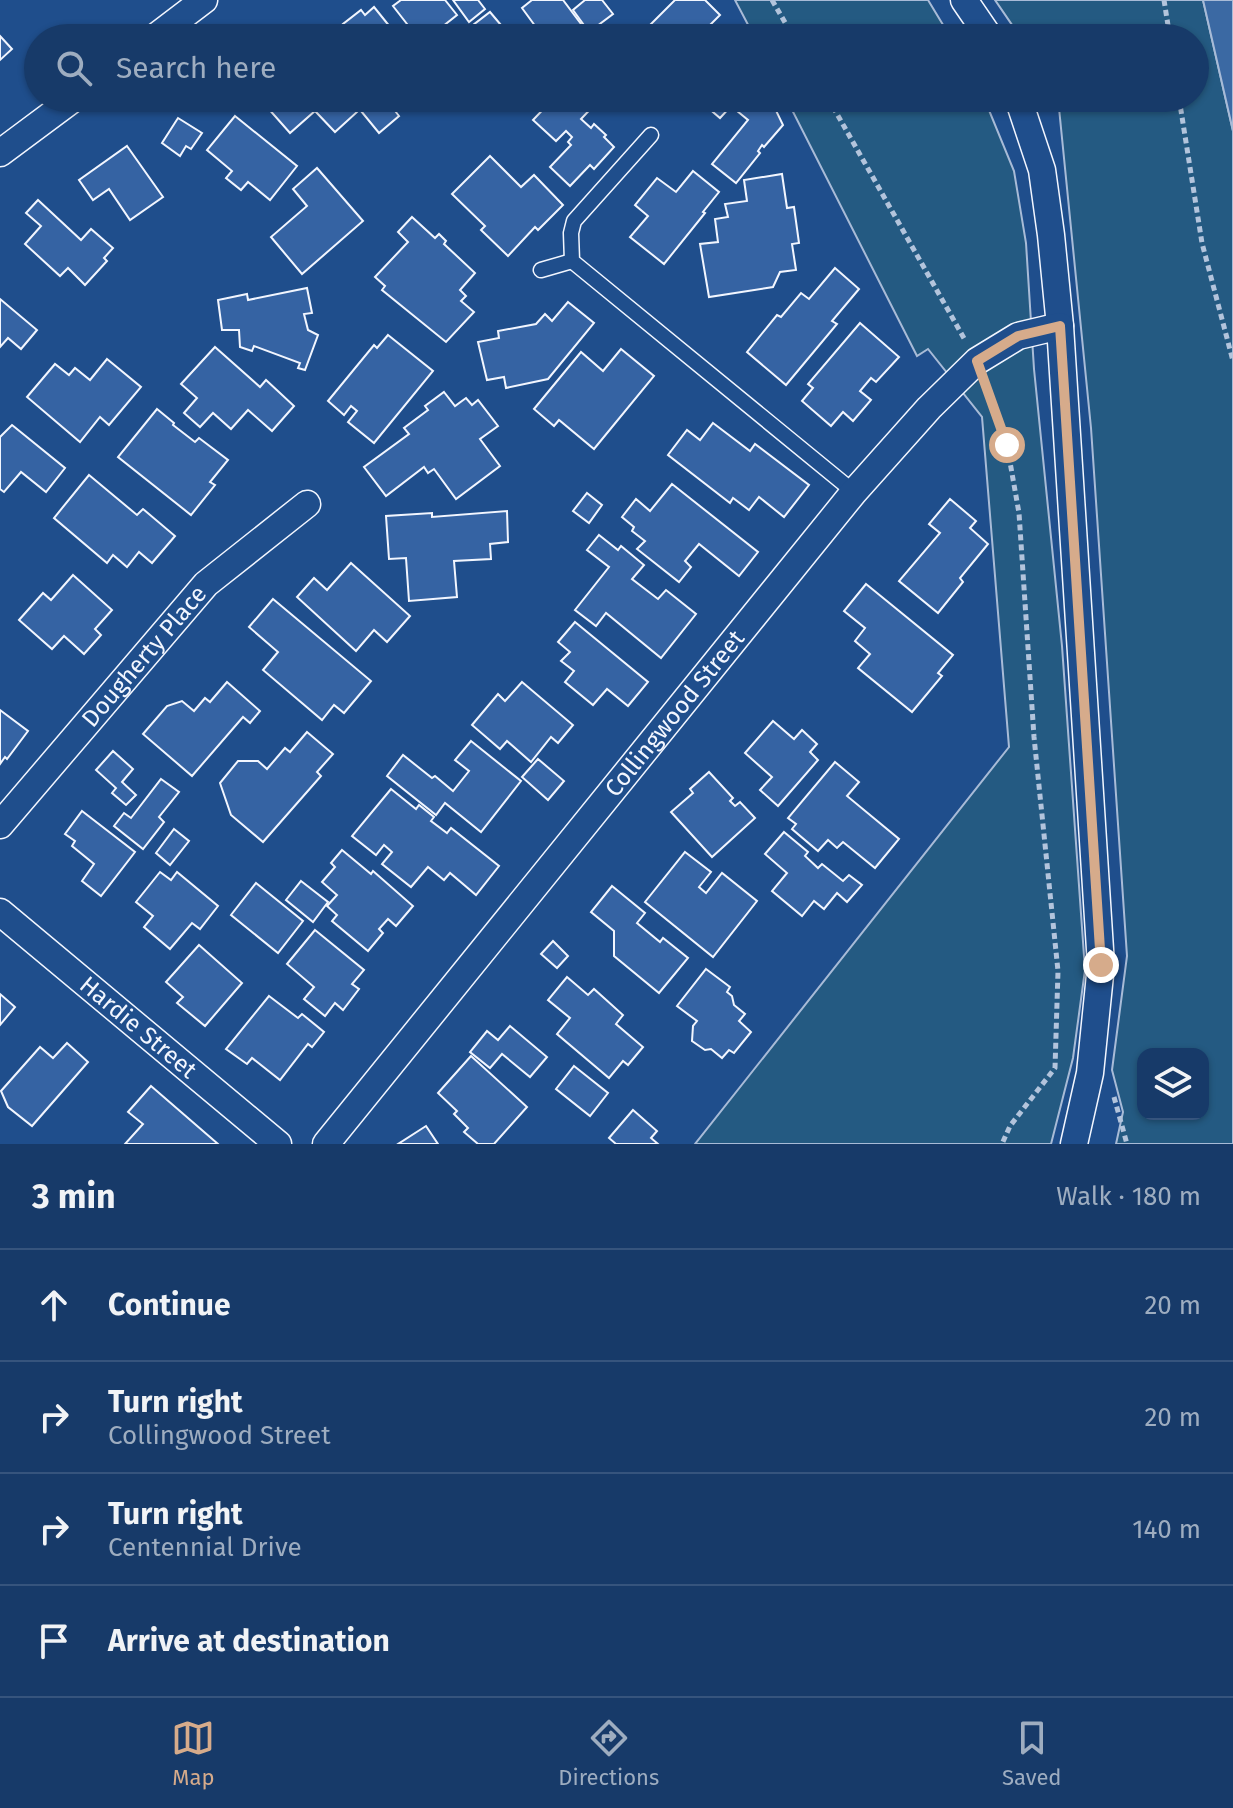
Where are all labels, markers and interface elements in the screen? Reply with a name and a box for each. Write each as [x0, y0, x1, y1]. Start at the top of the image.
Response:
search box [24, 24, 1209, 112]
icon: search [52, 46, 96, 90]
text: Search here [116, 50, 276, 86]
route start [989, 427, 1025, 463]
street label: Dougherty Place [76, 580, 212, 733]
street label: Collingwood Street [599, 625, 750, 802]
route end [1083, 947, 1119, 983]
street label: Hardie Street [74, 971, 203, 1084]
map controls [1137, 1048, 1209, 1120]
button: layers [1137, 1048, 1209, 1120]
text: 3 min [32, 1176, 116, 1217]
text: Walk · 180 m [1056, 1181, 1201, 1212]
icon: ahead [32, 1283, 76, 1327]
text: Continue [108, 1287, 231, 1323]
text: 20 m [1144, 1290, 1201, 1321]
text: Turn right [108, 1384, 243, 1420]
icon: right [32, 1395, 76, 1439]
text: 20 m [1144, 1402, 1201, 1433]
text: Collingwood Street [108, 1420, 331, 1451]
text: Turn right [108, 1496, 243, 1532]
icon: right [32, 1507, 76, 1551]
text: 140 m [1132, 1514, 1201, 1545]
text: Centennial Drive [108, 1532, 302, 1563]
icon: arrive [32, 1619, 76, 1663]
text: Arrive at destination [108, 1623, 390, 1659]
tab: Map [171, 1716, 215, 1791]
tab: Directions [558, 1716, 659, 1791]
tab: Saved [1002, 1716, 1062, 1791]

